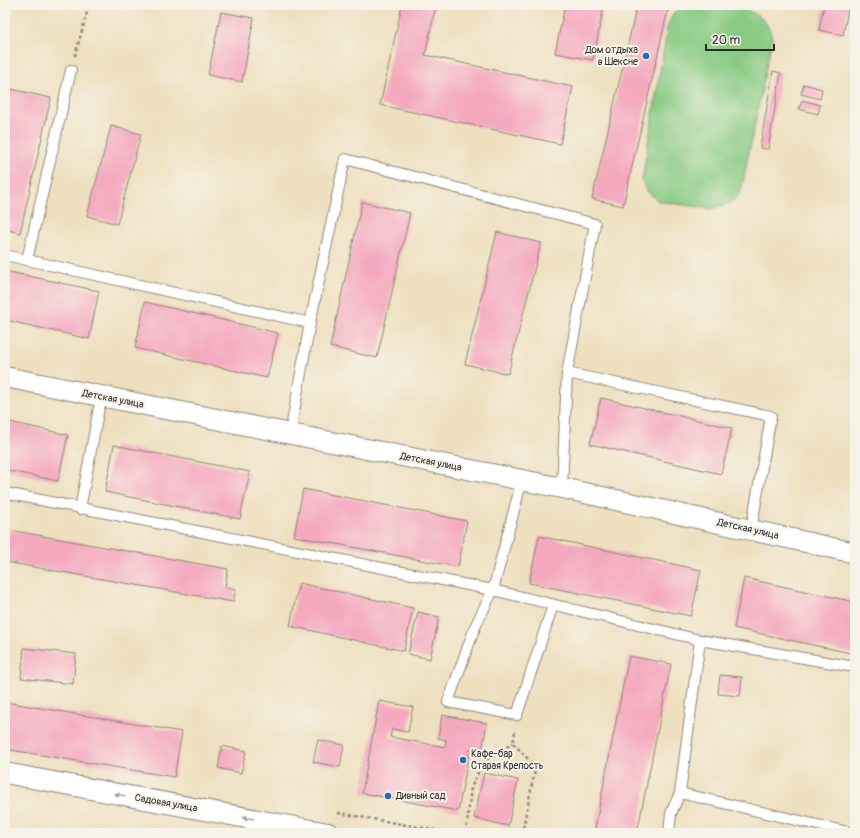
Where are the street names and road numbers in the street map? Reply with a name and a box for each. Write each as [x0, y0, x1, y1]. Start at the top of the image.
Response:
street label: Детская улица [80, 387, 145, 411]
street label: Детская улица [398, 450, 463, 474]
street label: Детская улица [715, 516, 780, 542]
street label: Садовая улица [134, 792, 199, 814]

